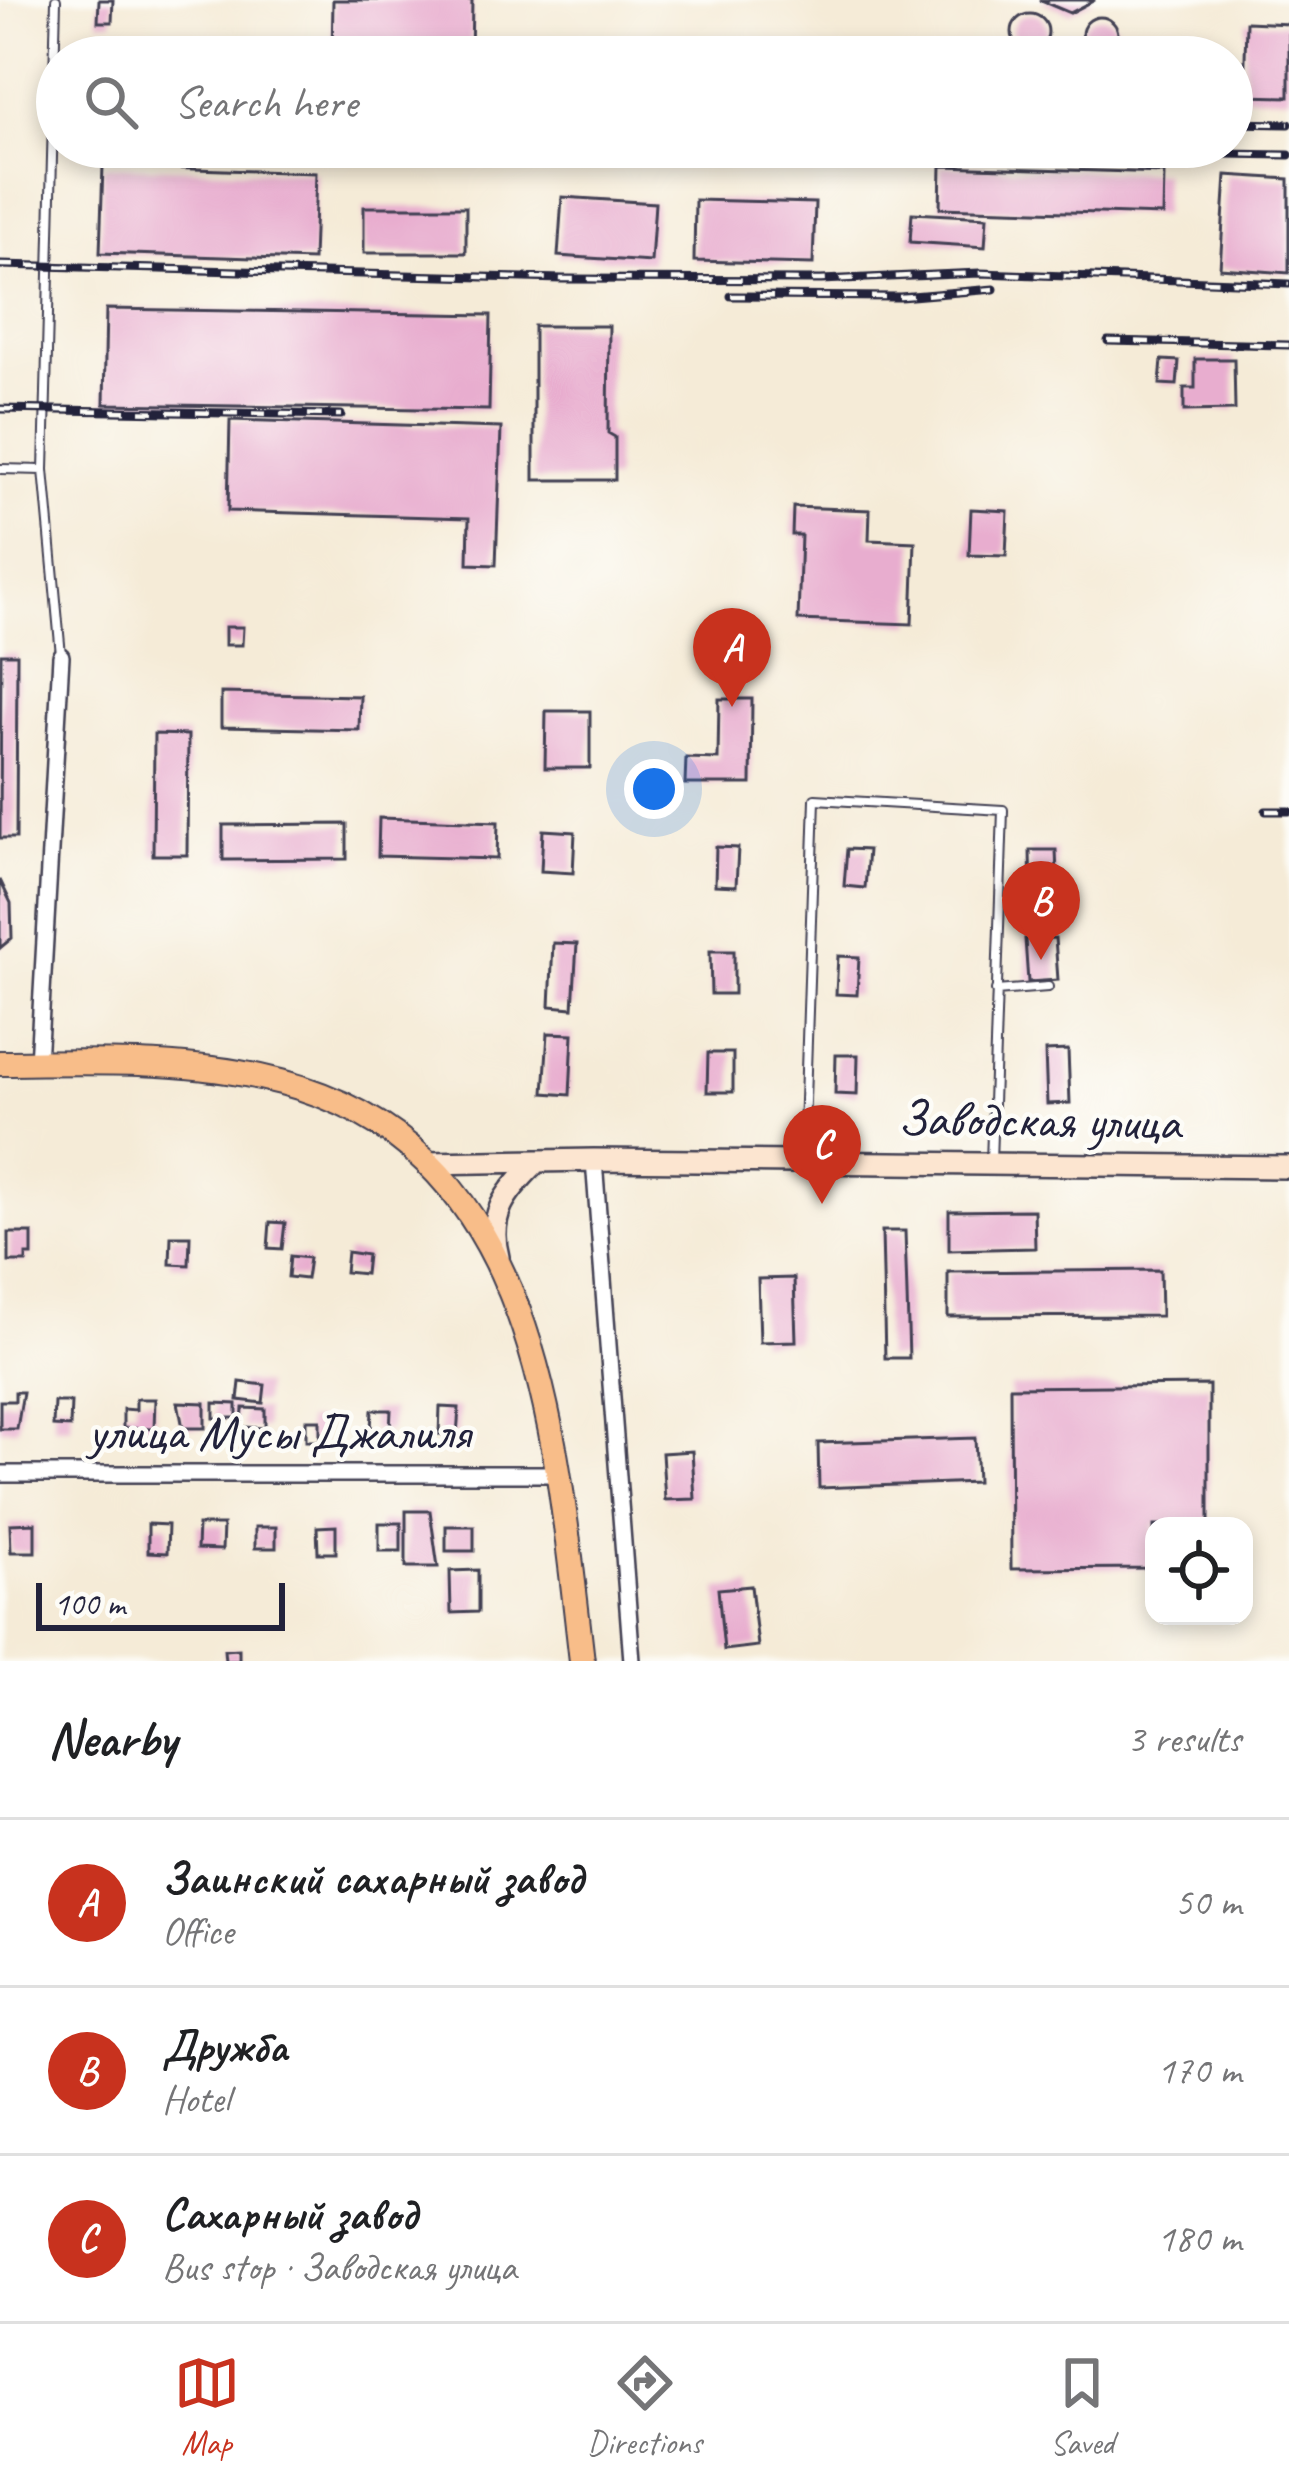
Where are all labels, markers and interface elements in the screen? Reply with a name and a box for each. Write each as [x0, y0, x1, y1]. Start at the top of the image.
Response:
search box [36, 36, 1253, 168]
icon: search [78, 69, 144, 135]
text: Search here [174, 74, 357, 131]
pin: A [693, 608, 771, 707]
your location [624, 759, 684, 819]
pin: B [1002, 861, 1080, 960]
street label: Заводская улица [897, 1086, 1185, 1155]
pin: C [783, 1105, 861, 1204]
street label: улица Мусы Джалиля [85, 1400, 473, 1464]
map controls [1145, 1517, 1253, 1625]
button: locate [1145, 1517, 1253, 1625]
scale bar [36, 1577, 285, 1630]
text: 100 m [54, 1583, 125, 1625]
text: Nearby [48, 1707, 176, 1771]
text: 3 results [1127, 1715, 1241, 1764]
text: Заинский сахарный завод [162, 1850, 583, 1907]
text: A [77, 1878, 97, 1927]
text: 50 m [1175, 1878, 1241, 1927]
text: Office [162, 1907, 233, 1956]
text: Дружба [162, 2018, 287, 2075]
text: B [77, 2046, 97, 2095]
text: 170 m [1157, 2046, 1241, 2095]
text: Hotel [162, 2075, 230, 2124]
text: Сахарный завод [162, 2186, 417, 2243]
text: C [78, 2214, 96, 2263]
text: 180 m [1157, 2214, 1241, 2263]
text: Bus stop · Заводская улица [162, 2243, 517, 2292]
tab: Map [174, 2350, 240, 2464]
tab: Directions [587, 2350, 702, 2464]
tab: Saved [1049, 2350, 1115, 2464]

